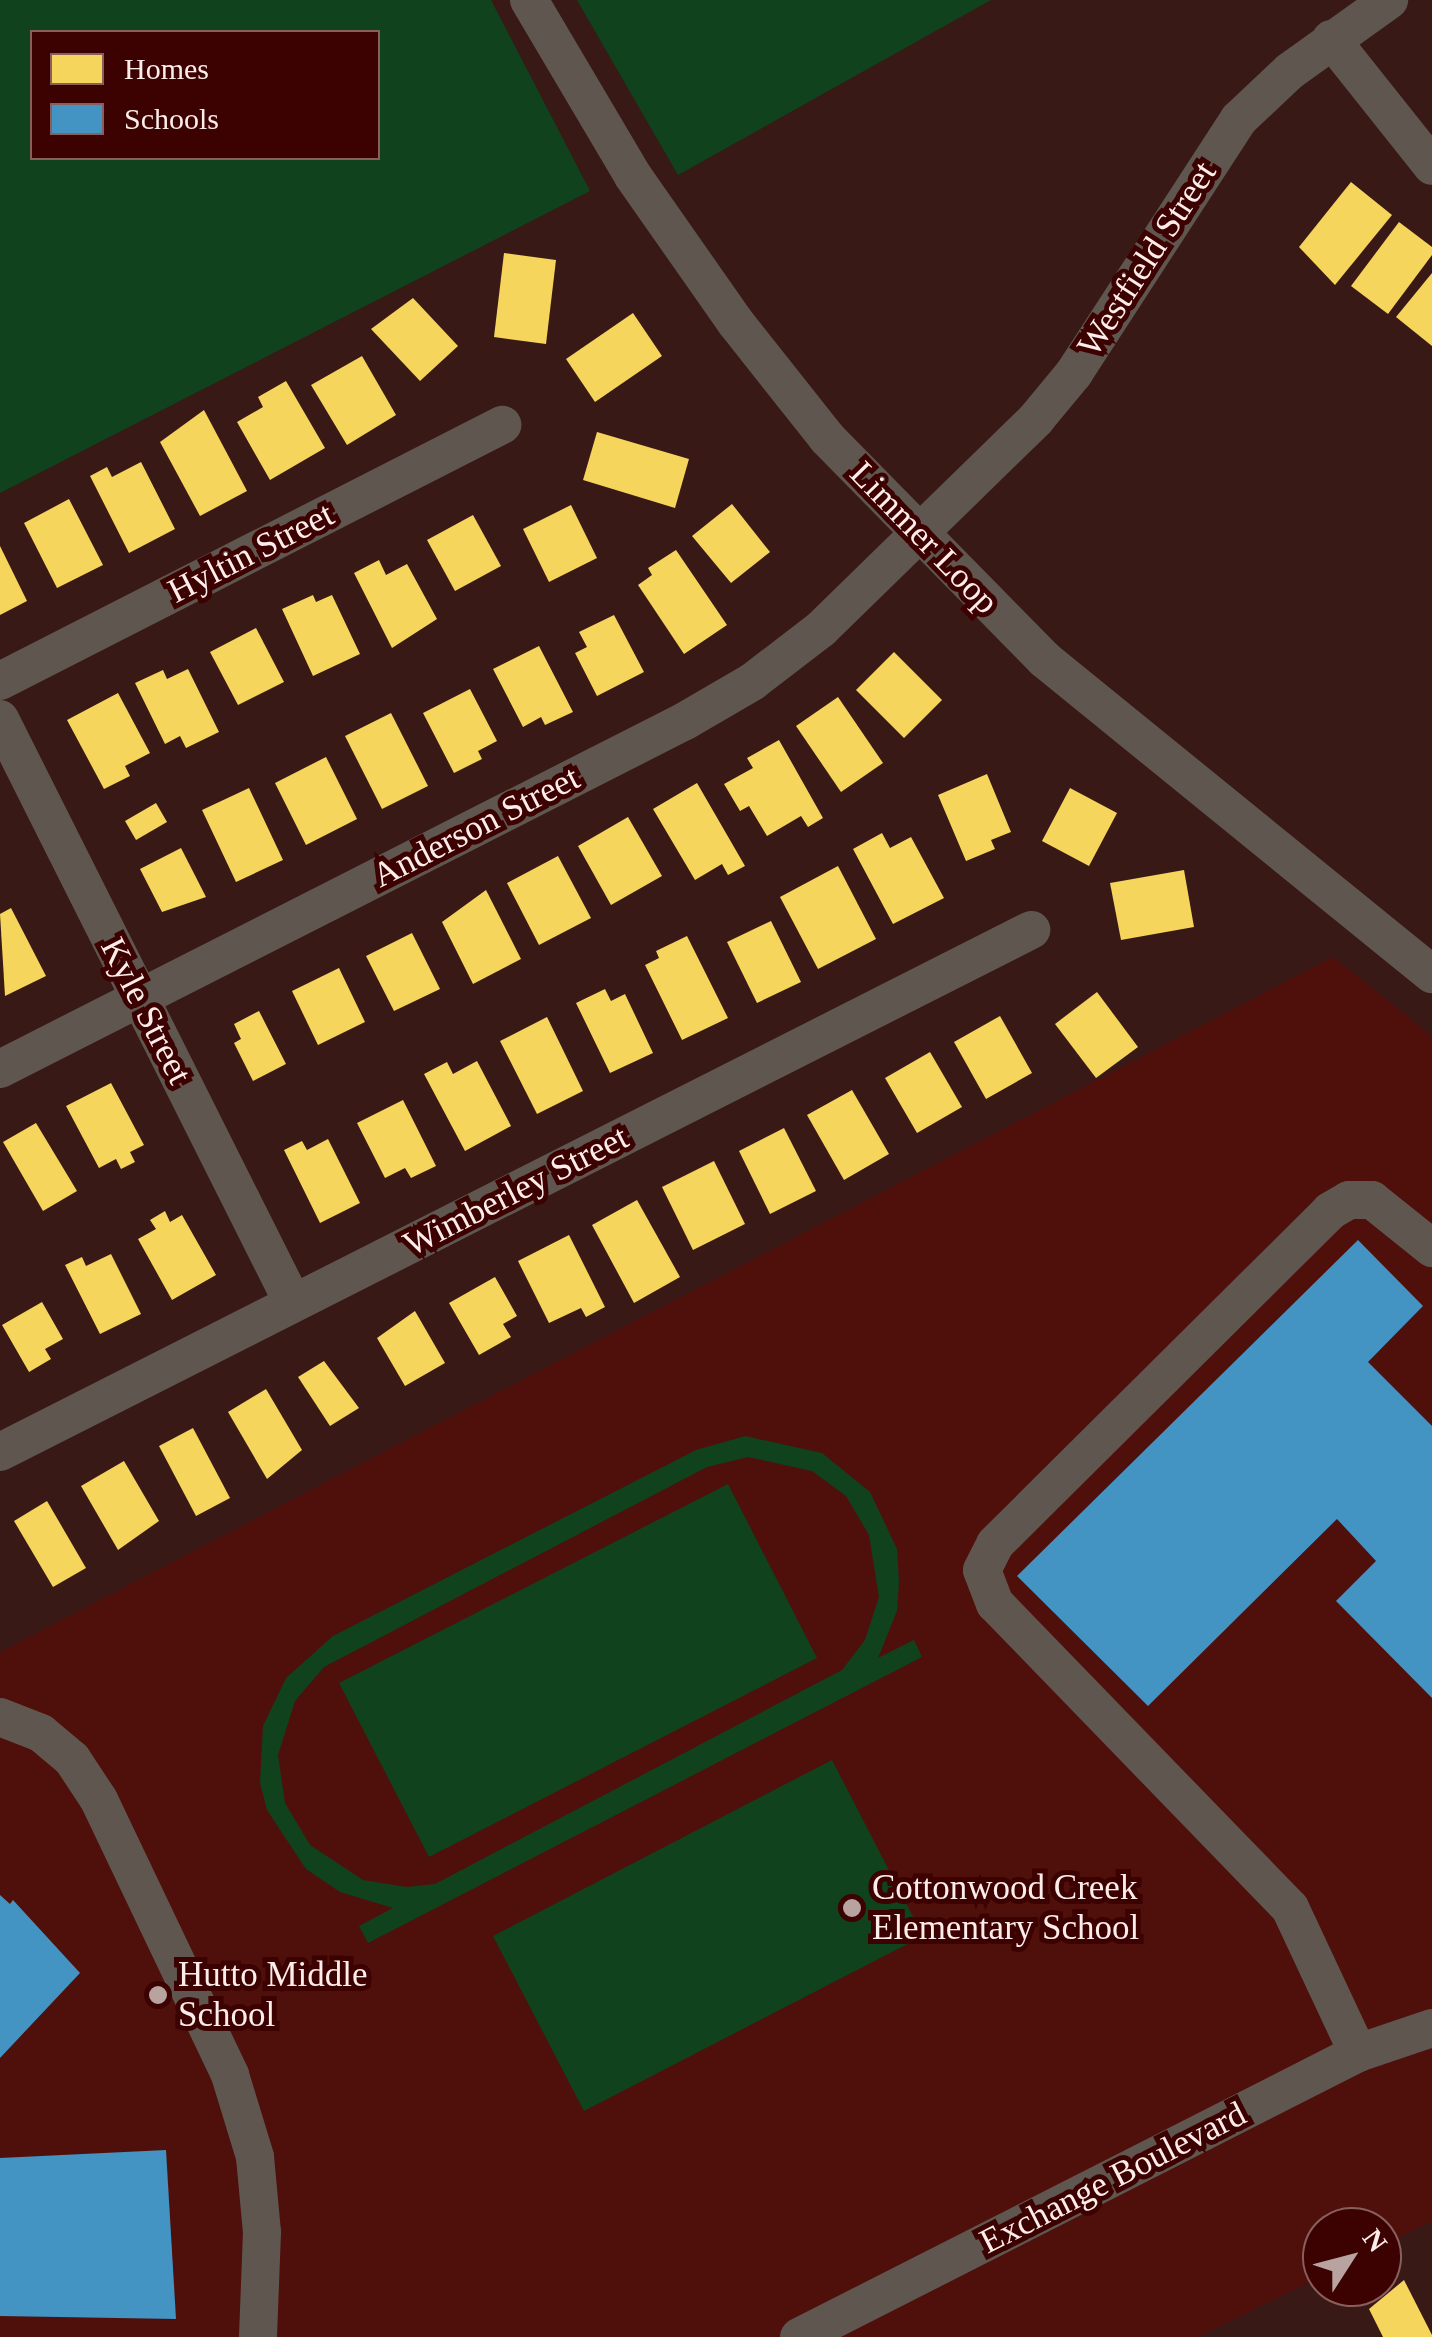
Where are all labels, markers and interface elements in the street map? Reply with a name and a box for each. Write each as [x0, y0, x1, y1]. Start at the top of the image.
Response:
legend [30, 30, 380, 160]
text: Homes [124, 52, 209, 85]
text: Schools [124, 102, 219, 135]
street label: Westfield Street [1068, 154, 1226, 364]
street label: Limmer Loop [841, 453, 1007, 623]
street label: Hyltin Street [161, 493, 341, 613]
street label: Anderson Street [366, 757, 586, 897]
street label: Kyle Street [91, 931, 201, 1091]
street label: Wimberley Street [397, 1116, 635, 1266]
place label: Cottonwood Creek Elementary School [872, 1867, 1139, 1949]
marker: Cottonwood Creek Elementary School [841, 1897, 863, 1919]
place label: Hutto Middle School [178, 1954, 368, 2036]
marker: Hutto Middle School [147, 1984, 169, 2006]
street label: Exchange Boulevard [973, 2093, 1253, 2263]
north arrow [1302, 2207, 1402, 2307]
text: N [1357, 2223, 1394, 2258]

